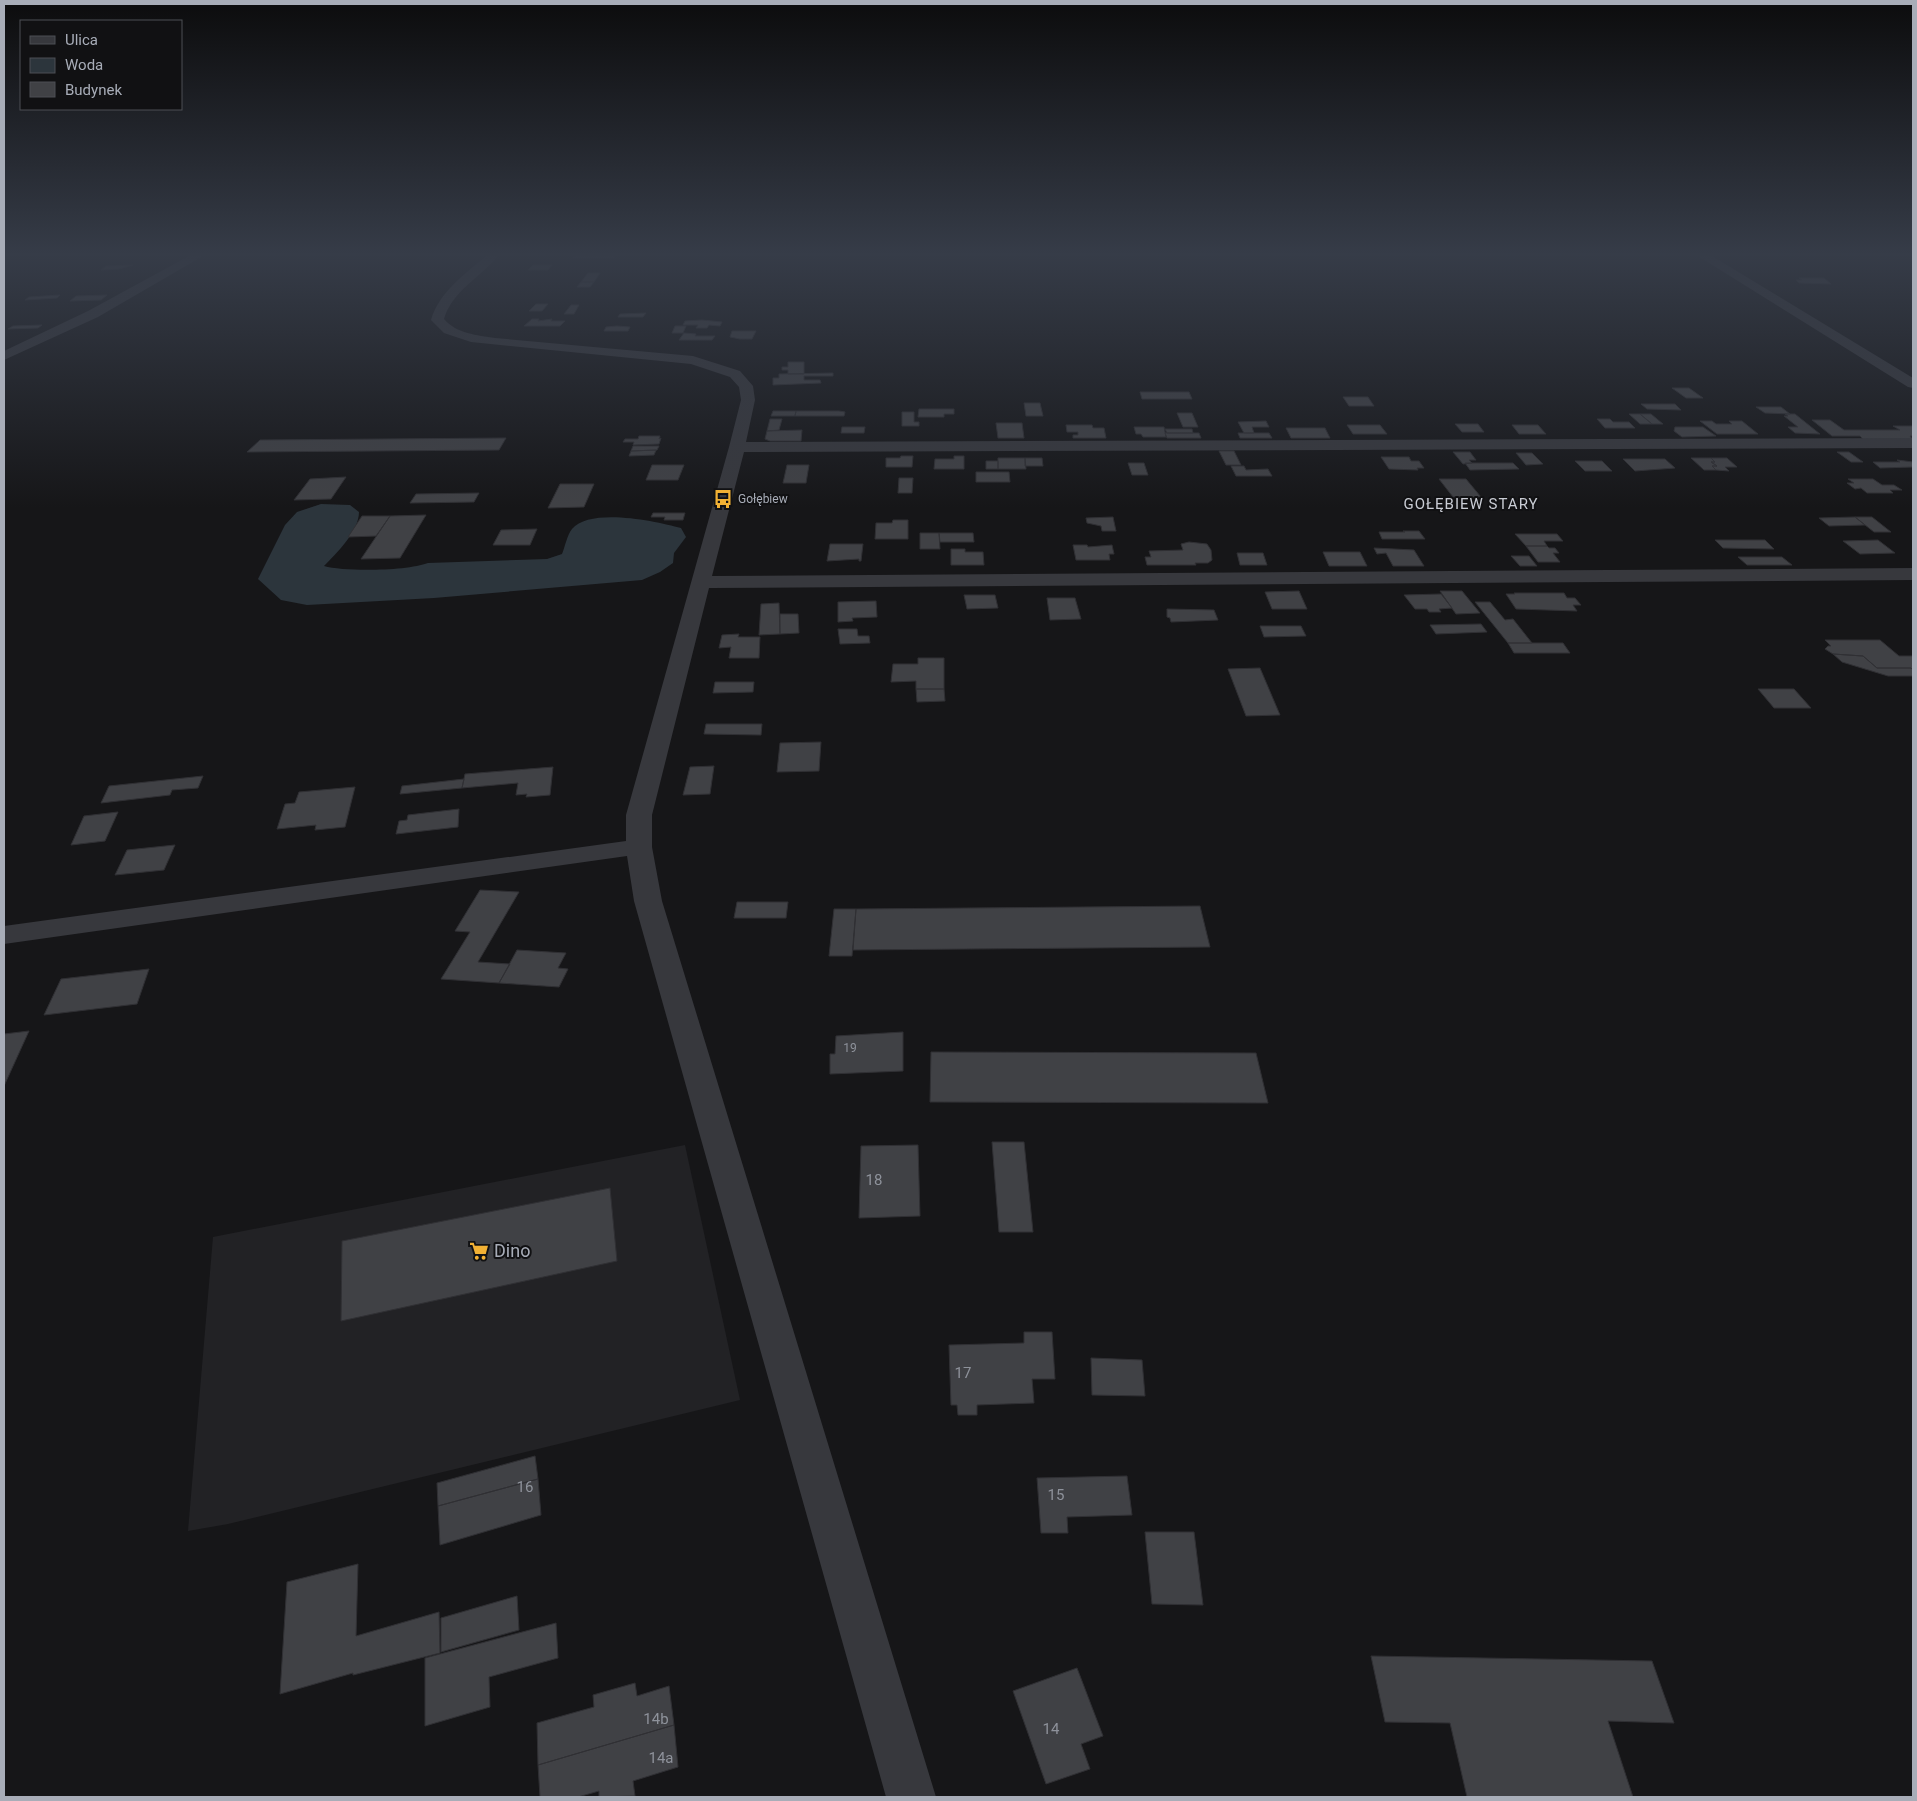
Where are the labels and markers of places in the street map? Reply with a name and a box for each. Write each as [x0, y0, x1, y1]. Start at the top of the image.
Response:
bus stop icon: Gołębiew [712, 488, 734, 510]
place label: Gołębiew [738, 492, 788, 506]
supermarket icon: Dino [468, 1240, 490, 1262]
place label: Dino [494, 1240, 530, 1261]

